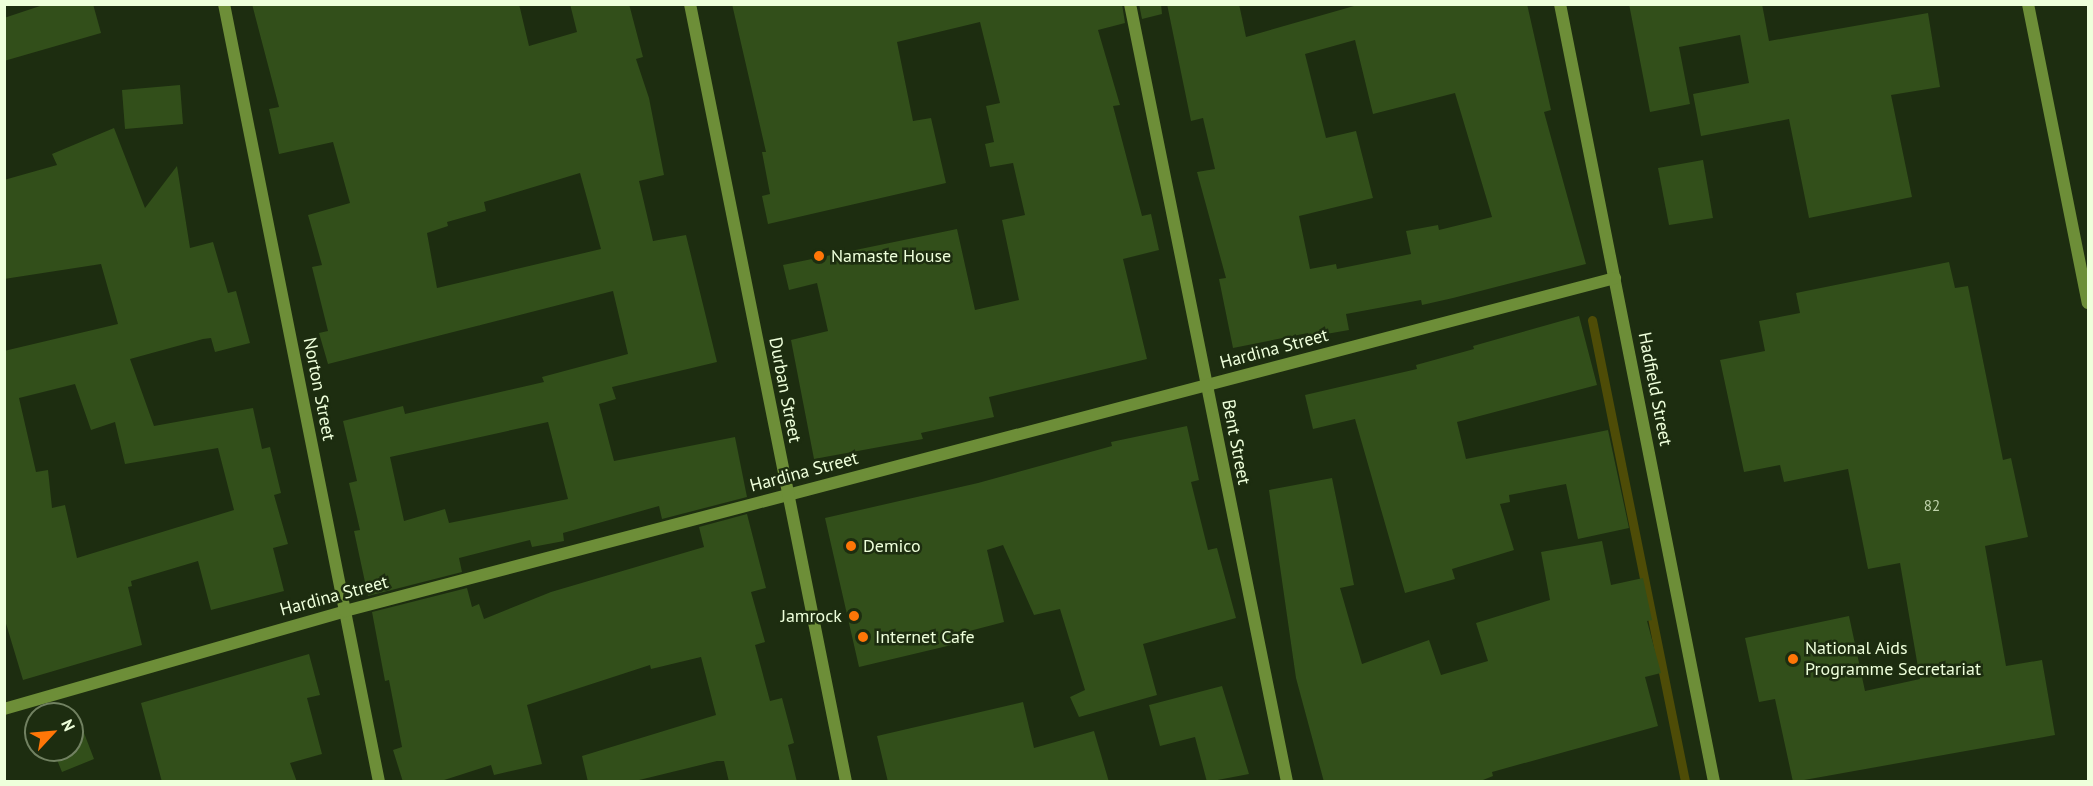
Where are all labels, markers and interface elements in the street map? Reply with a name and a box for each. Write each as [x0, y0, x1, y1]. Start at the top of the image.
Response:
place label: Namaste House [831, 245, 951, 267]
marker: Namaste House [812, 249, 826, 263]
street label: Hardina Street [1217, 324, 1331, 374]
street label: Hadfield Street [1633, 330, 1677, 448]
street label: Durban Street [764, 335, 806, 445]
street label: Norton Street [298, 336, 340, 442]
street label: Bent Street [1217, 398, 1255, 486]
street label: Hardina Street [747, 447, 861, 497]
house number: 82 [1924, 497, 1940, 515]
place label: Demico [863, 535, 921, 557]
marker: Demico [844, 539, 858, 553]
street label: Hardina Street [277, 571, 391, 621]
place label: Jamrock [781, 605, 842, 627]
marker: Jamrock [847, 609, 861, 623]
place label: Internet Cafe [875, 626, 975, 648]
marker: Internet Cafe [856, 630, 870, 644]
place label: National Aids Programme Secretariat [1805, 638, 1981, 680]
marker: National Aids Programme Secretariat [1786, 652, 1800, 666]
north arrow [24, 702, 84, 762]
text: N [57, 716, 80, 734]

